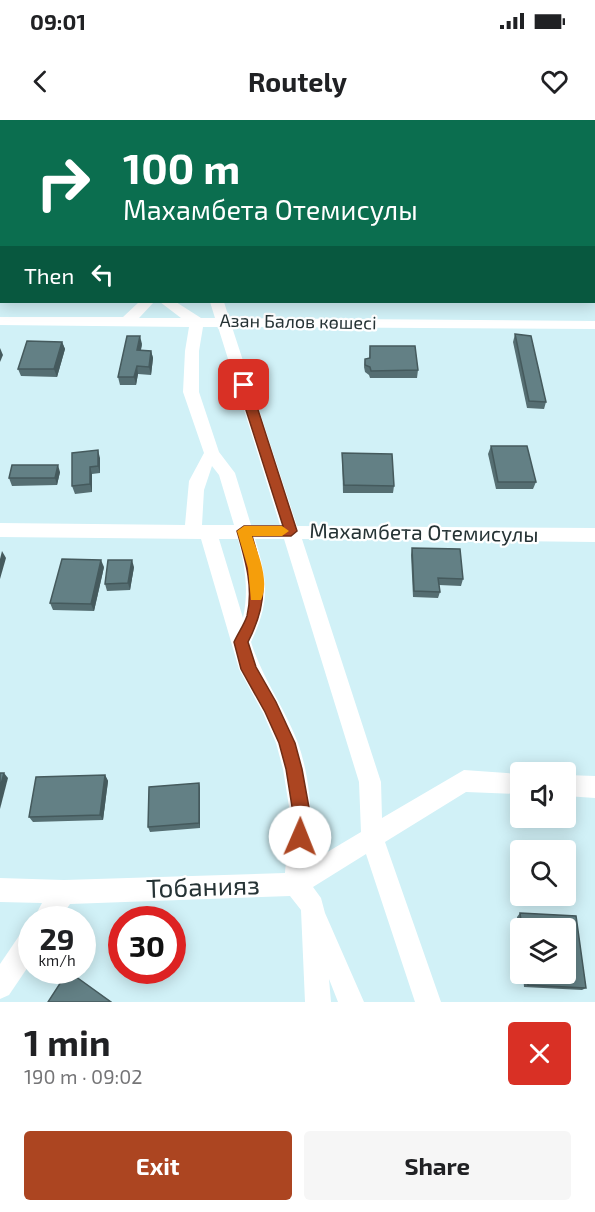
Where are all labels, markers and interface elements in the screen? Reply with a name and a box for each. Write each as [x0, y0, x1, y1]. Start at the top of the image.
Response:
text: 09:01 [30, 8, 86, 34]
icon: back [24, 65, 57, 98]
text: Routely [248, 65, 347, 97]
icon: heart [538, 65, 571, 98]
text: 100 m [123, 142, 240, 192]
icon: right [24, 144, 102, 222]
text: Махамбета Отемисулы [123, 193, 418, 225]
icon: left [86, 258, 119, 291]
text: Then [24, 262, 74, 288]
street label: Азан Балов көшесі [219, 309, 377, 333]
pin [218, 359, 269, 410]
icon: arrive [227, 368, 260, 401]
street label: Махамбета Отемисулы [309, 517, 539, 547]
map controls [510, 762, 576, 984]
button: sound [510, 762, 576, 828]
position arrow [268, 805, 332, 869]
button: search [510, 840, 576, 906]
street label: Тобанияз [146, 868, 260, 903]
speed limit sign: 30 [108, 906, 186, 984]
button: layers [510, 918, 576, 984]
text: 29 [39, 920, 75, 956]
text: km/h [38, 951, 76, 969]
text: 1 min [24, 1020, 111, 1063]
button: close [508, 1022, 571, 1085]
text: 190 m · 09:02 [24, 1064, 143, 1088]
button: Exit [24, 1131, 292, 1200]
button: Share [304, 1131, 571, 1200]

